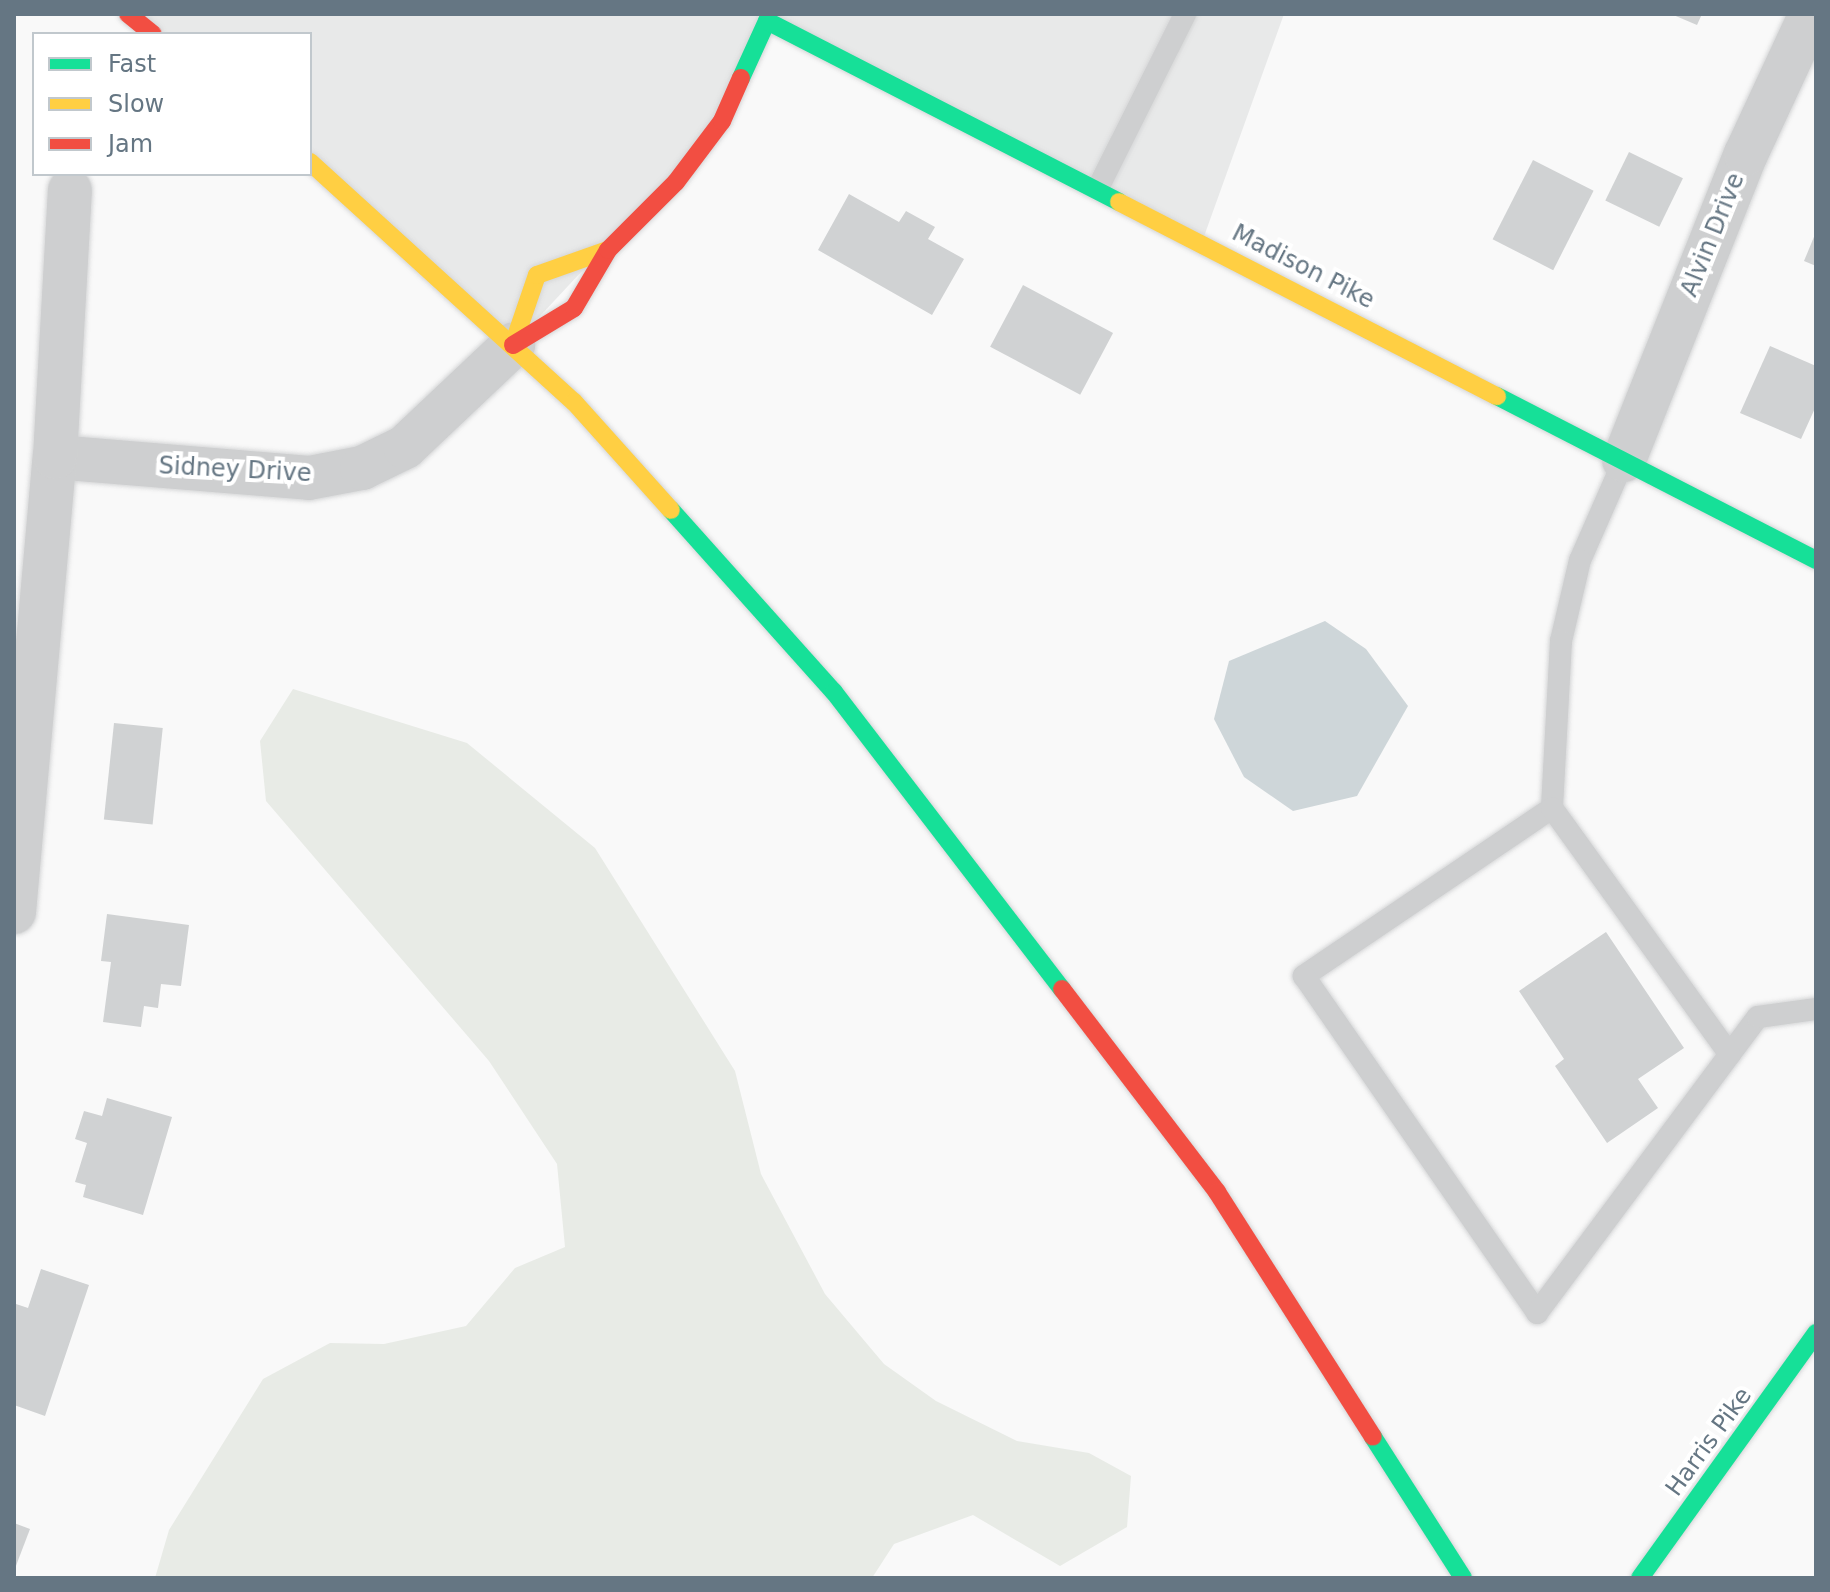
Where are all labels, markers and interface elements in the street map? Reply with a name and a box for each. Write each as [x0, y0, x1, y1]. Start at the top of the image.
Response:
legend [32, 32, 312, 176]
text: Fast [108, 50, 156, 78]
text: Slow [108, 90, 164, 118]
text: Jam [108, 130, 153, 158]
street label: Alvin Drive [1675, 169, 1751, 301]
street label: Madison Pike [1227, 219, 1379, 315]
street label: Sidney Drive [158, 452, 312, 488]
street label: Harris Pike [1660, 1382, 1758, 1502]

